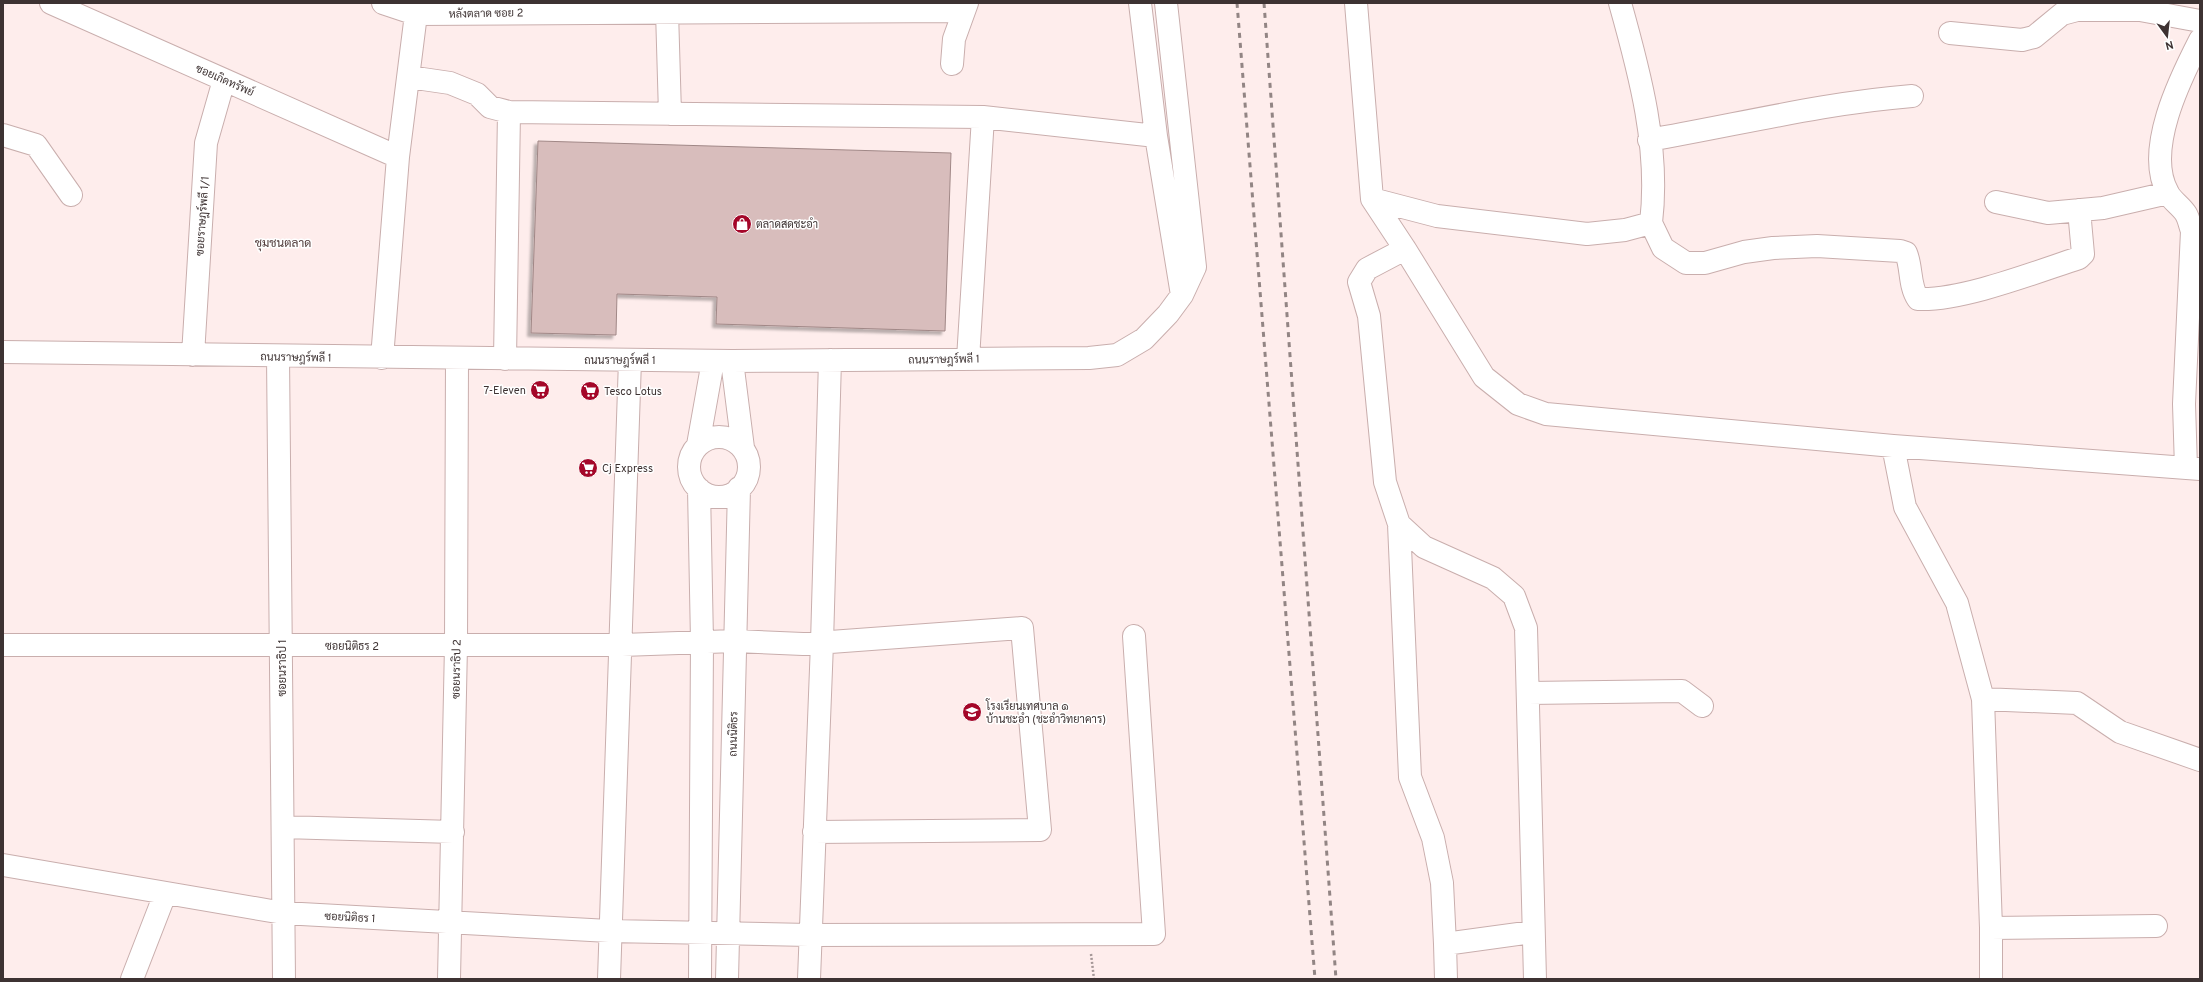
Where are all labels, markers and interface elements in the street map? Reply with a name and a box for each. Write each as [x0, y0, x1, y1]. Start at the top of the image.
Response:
street label: หลังตลาด ซอย 2 [449, 5, 523, 22]
north arrow [2147, 16, 2187, 56]
text: N [2164, 37, 2175, 52]
street label: ซอยเกิดทรัพย์ [193, 60, 257, 100]
street label: ซอยราษฎร์พลี 1/1 [191, 175, 213, 257]
shop icon: ตลาดสดชะอำ [731, 213, 753, 235]
place label: ตลาดสดชะอำ [756, 217, 818, 232]
district label: ชุมชนตลาด [255, 236, 311, 252]
street label: ถนนราษฎร์พลี 1 [260, 348, 332, 366]
street label: ถนนราษฎร์พลี 1 [908, 350, 980, 368]
street label: ถนนราษฎร์พลี 1 [584, 352, 656, 368]
supermarket icon: 7-Eleven [529, 379, 551, 401]
supermarket icon: Tesco Lotus [579, 380, 601, 402]
place label: 7-Eleven [484, 384, 526, 398]
place label: Tesco Lotus [604, 385, 662, 399]
supermarket icon: Cj Express [577, 457, 599, 479]
place label: Cj Express [602, 462, 653, 476]
street label: ซอยนราธิป 1 [276, 639, 290, 697]
street label: ซอยนราธิป 2 [449, 639, 465, 699]
street label: ซอยนิติธร 2 [325, 640, 379, 654]
place label: โรงเรียนเทศบาล ๑ บ้านชะอำ (ชะอำวิทยาคาร) [985, 698, 1106, 727]
school or university icon: โรงเรียนเทศบาล ๑ บ้านชะอำ (ชะอำวิทยาคาร) [961, 701, 983, 723]
street label: ถนนนิติธร [727, 711, 741, 757]
street label: ซอยนิติธร 1 [324, 910, 376, 926]

